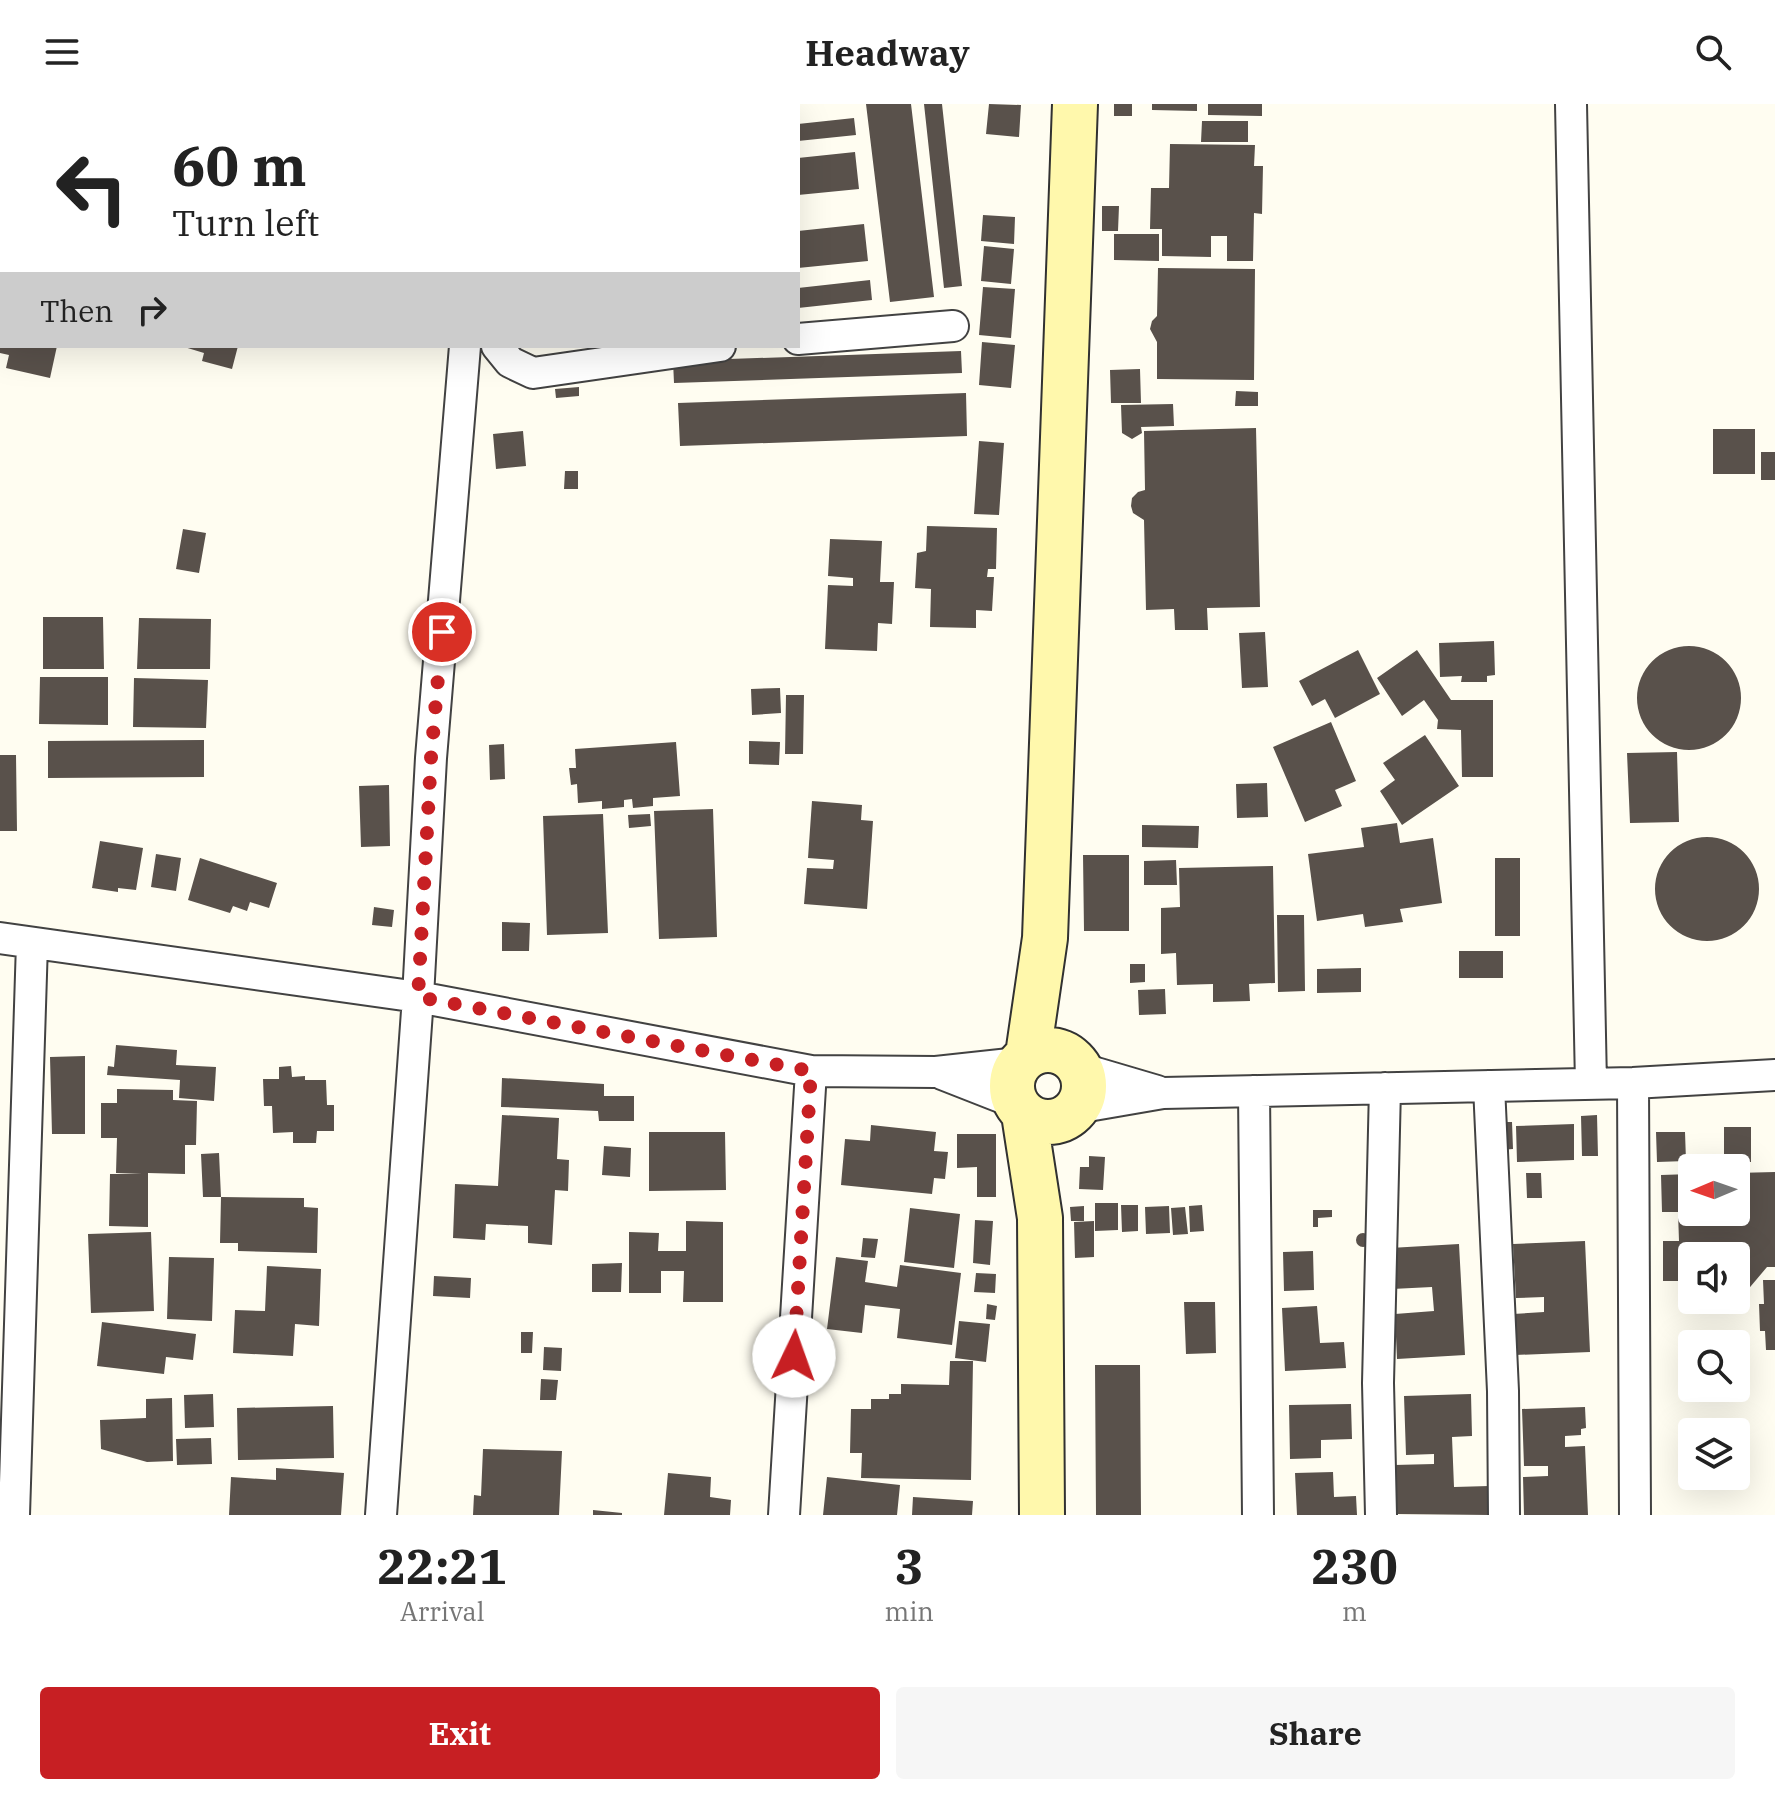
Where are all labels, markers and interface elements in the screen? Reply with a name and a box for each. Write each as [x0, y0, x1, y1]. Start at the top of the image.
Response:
text: Headway [805, 29, 970, 76]
icon: menu [40, 30, 84, 74]
icon: search [1691, 30, 1735, 74]
text: 60 m [172, 129, 307, 201]
icon: left [40, 136, 144, 240]
text: Turn left [172, 199, 319, 246]
icon: right [130, 288, 174, 332]
text: Then [40, 291, 114, 330]
pin [408, 598, 476, 666]
icon: arrive [420, 610, 464, 654]
north arrow [1678, 1154, 1750, 1226]
map controls [1678, 1154, 1750, 1490]
button: sound [1678, 1242, 1750, 1314]
position arrow [752, 1314, 836, 1398]
button: search [1678, 1330, 1750, 1402]
button: layers [1678, 1418, 1750, 1490]
text: 22:21 [377, 1535, 507, 1597]
text: 3 [895, 1535, 924, 1597]
text: 230 [1311, 1535, 1398, 1597]
text: Arrival [400, 1594, 484, 1628]
text: min [884, 1594, 934, 1628]
text: m [1342, 1594, 1367, 1628]
button: Exit [40, 1687, 880, 1779]
button: Share [896, 1687, 1735, 1779]

